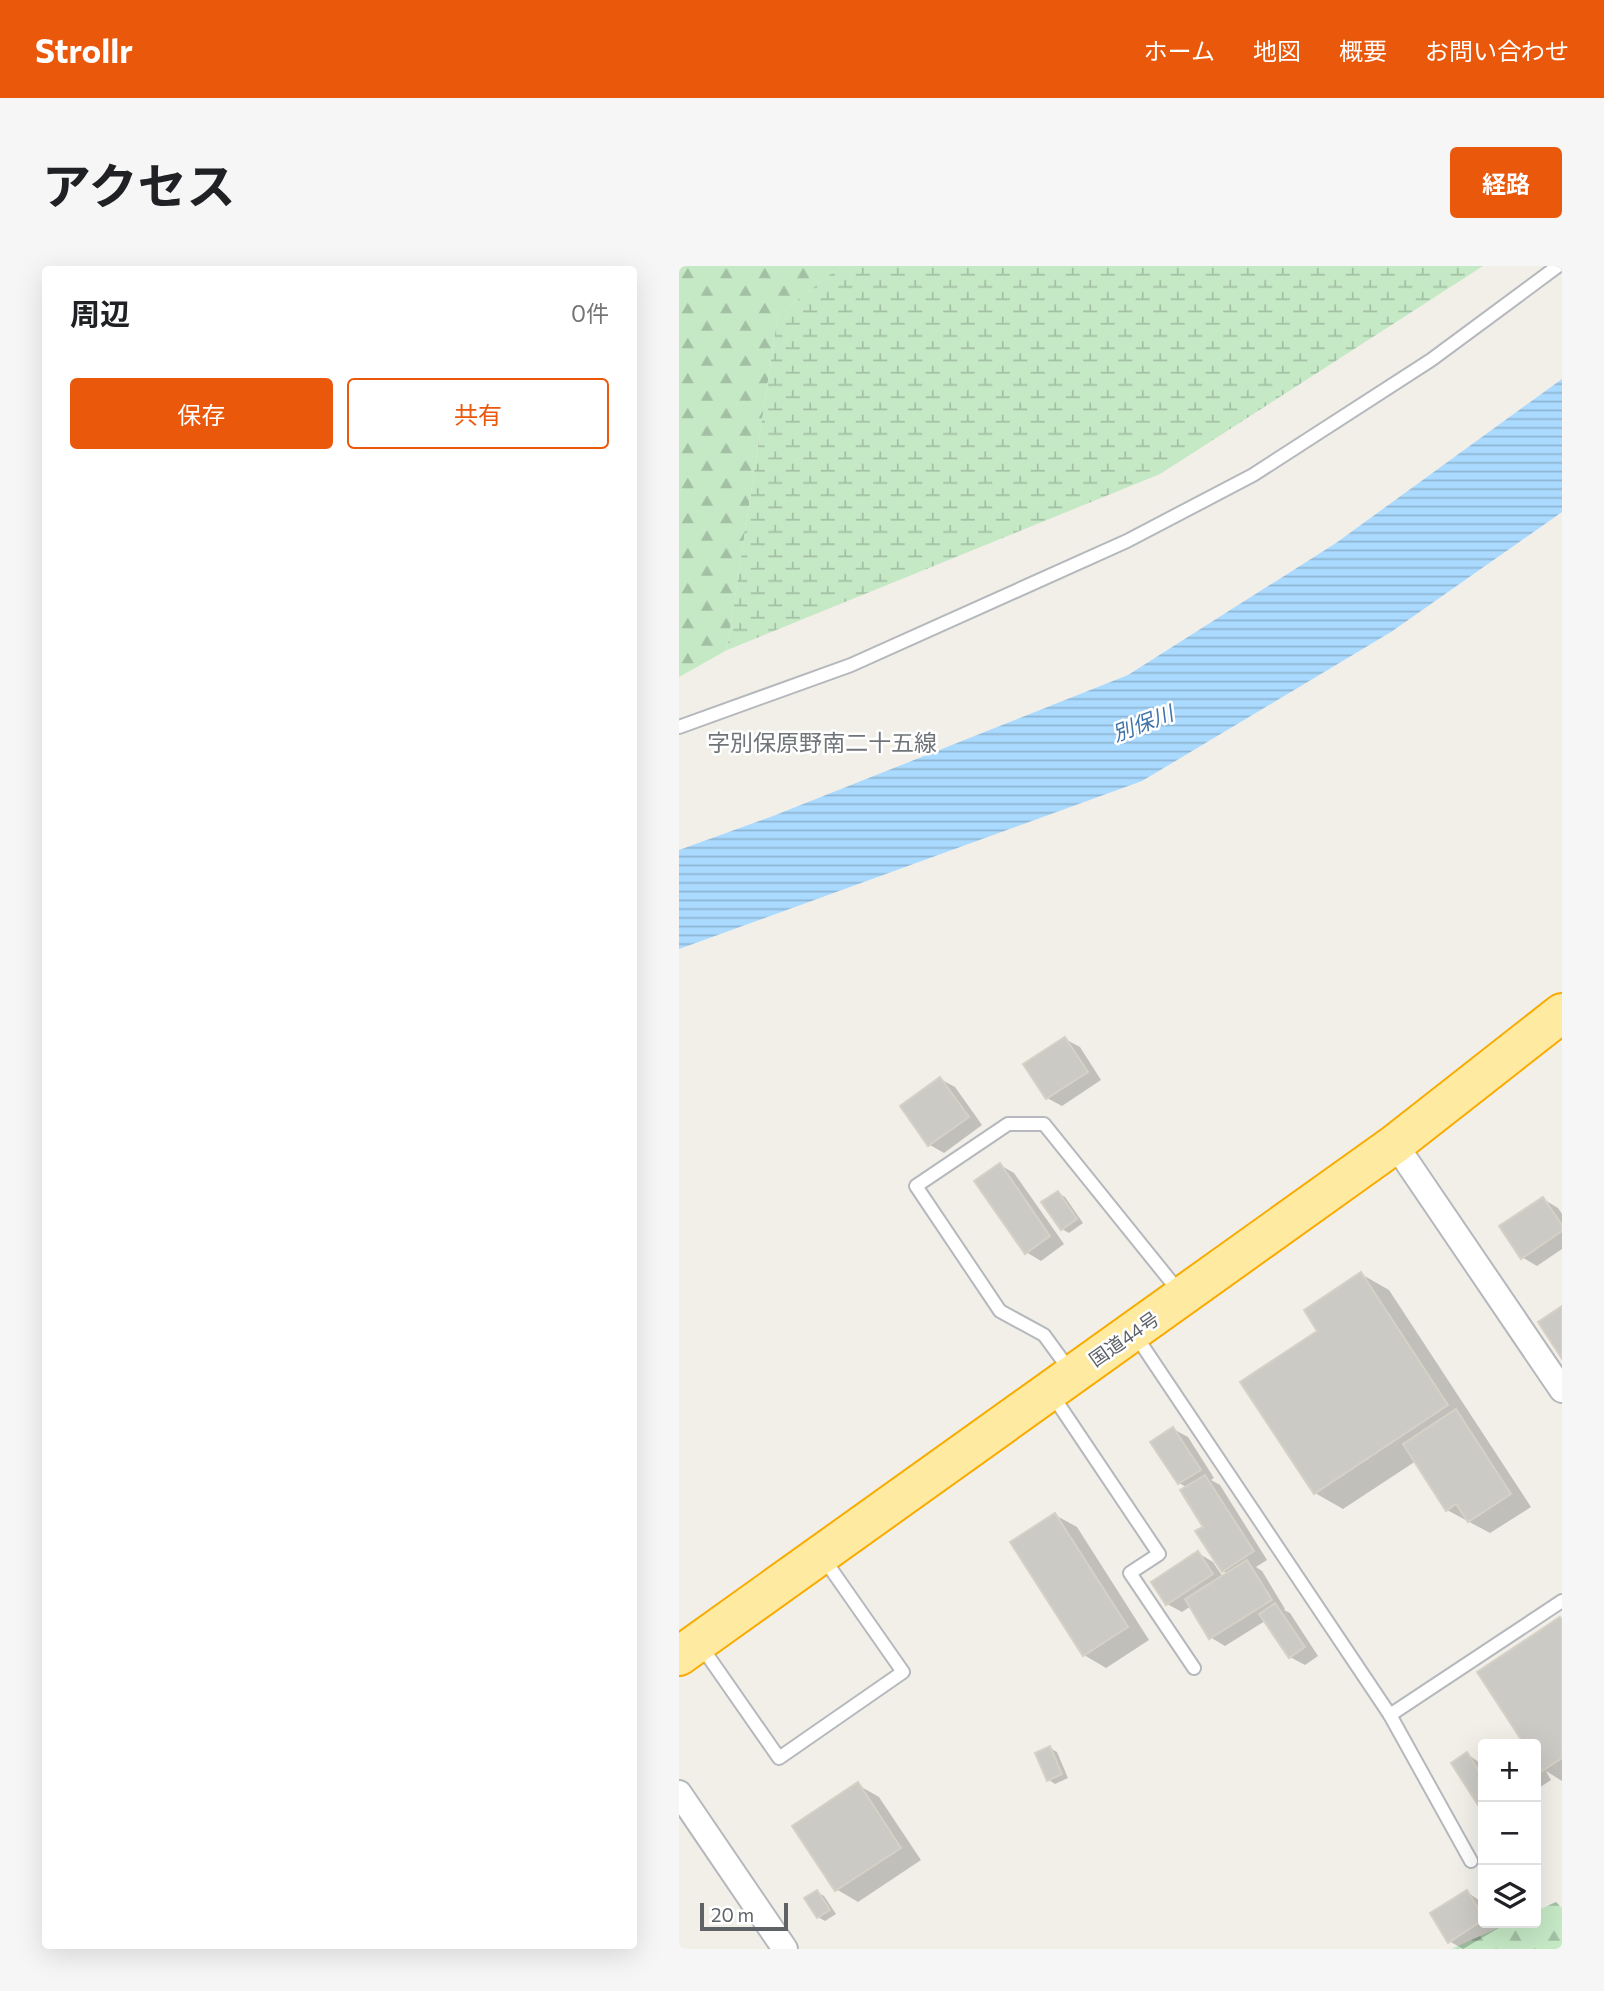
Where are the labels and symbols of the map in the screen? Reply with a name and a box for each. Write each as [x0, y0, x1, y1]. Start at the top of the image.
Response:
water label: 別保川 [1109, 699, 1178, 746]
district label: 字別保原野南二十五線 [707, 728, 937, 756]
street label: 国道44号 [1084, 1306, 1163, 1371]
scale bar [700, 1900, 787, 1932]

